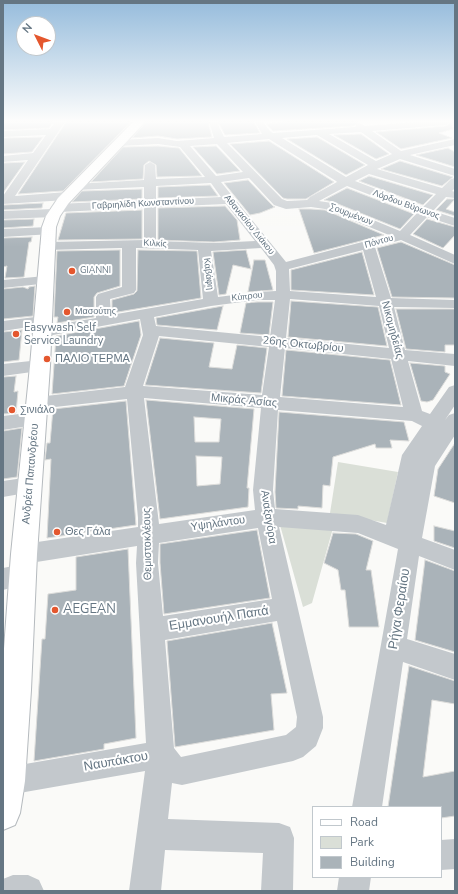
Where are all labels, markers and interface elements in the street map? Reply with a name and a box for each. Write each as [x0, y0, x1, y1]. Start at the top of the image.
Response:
north arrow [16, 16, 56, 56]
text: N [19, 20, 36, 36]
street label: Λόρδου Βύρωνος [371, 188, 441, 222]
street label: Αθανασίου Διάκου [222, 193, 276, 257]
street label: Γαβριηλίδη Κωνσταντίνου [92, 196, 194, 212]
street label: Σουρμένων [328, 202, 374, 228]
street label: Πόντου [363, 233, 395, 251]
street label: Κιλκίς [143, 238, 167, 250]
street label: Καβάφη [201, 257, 215, 291]
marker: GIANNI [67, 266, 77, 276]
place label: GIANNI [80, 266, 111, 276]
street label: Κύπρου [231, 290, 263, 304]
street label: Νικομηδείας [378, 300, 406, 360]
marker: Μασούτης [62, 307, 72, 317]
place label: Μασούτης [75, 307, 116, 317]
place label: Easywash Self Service Laundry [24, 321, 103, 347]
marker: Easywash Self Service Laundry [11, 329, 21, 339]
street label: 26ης Οκτωβρίου [262, 334, 344, 356]
place label: ΠΑΛΙΟ ΤΕΡΜΑ [55, 352, 130, 366]
marker: ΠΑΛΙΟ ΤΕΡΜΑ [42, 354, 52, 364]
street label: Μικράς Ασίας [211, 392, 277, 410]
place label: Σινιάλο [20, 403, 55, 417]
marker: Σινιάλο [7, 405, 17, 415]
street label: Ανδρέα Παπανδρέου [20, 423, 42, 525]
street label: Αναξαγόρα [257, 489, 279, 545]
street label: Θεμιστοκλέους [141, 508, 155, 580]
street label: Υψηλάντου [190, 514, 246, 534]
place label: Θες Γάλα [65, 525, 111, 539]
marker: Θες Γάλα [52, 527, 62, 537]
street label: Ρήγα Φεραίου [386, 568, 414, 650]
place label: AEGEAN [63, 602, 116, 618]
street label: Εμμανουήλ Παπά [168, 603, 270, 635]
marker: AEGEAN [50, 605, 60, 615]
street label: Ναυπάκτου [83, 749, 149, 775]
legend [312, 806, 442, 878]
text: Road [350, 814, 378, 830]
text: Park [350, 834, 374, 850]
text: Building [350, 854, 395, 870]

